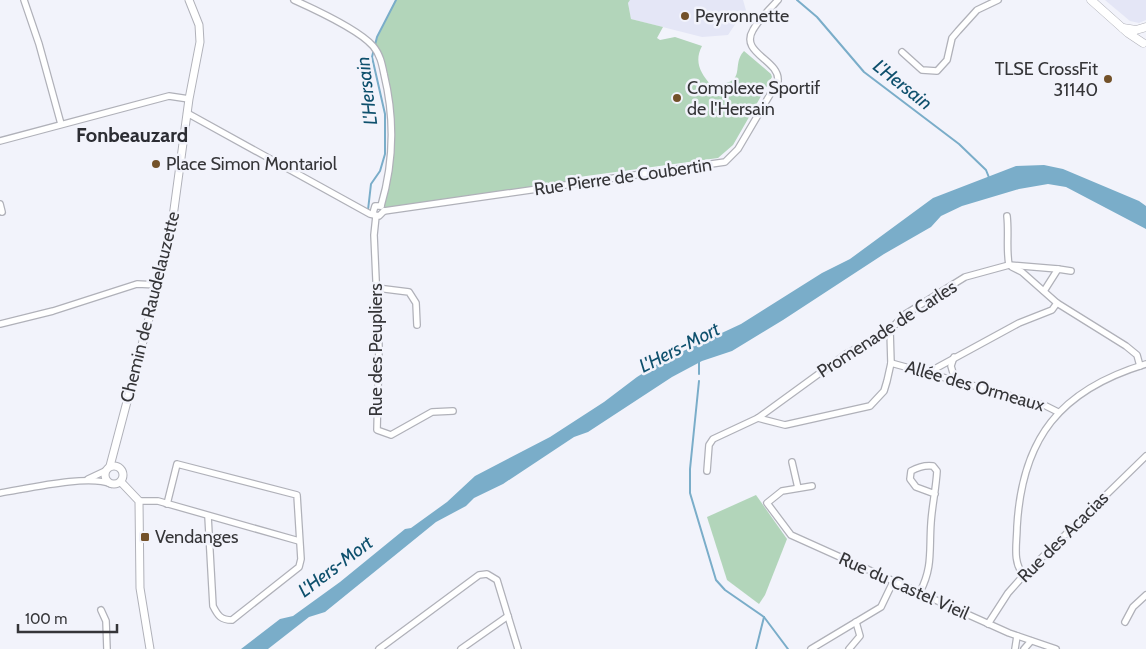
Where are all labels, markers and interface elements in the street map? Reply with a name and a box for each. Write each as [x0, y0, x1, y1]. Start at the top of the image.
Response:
place label: Peyronnette [695, 5, 789, 27]
marker: Peyronnette [679, 10, 691, 22]
water label: L'Hersain [869, 54, 937, 115]
water label: L'Hersain [351, 55, 382, 126]
place label: TLSE CrossFit 31140 [995, 58, 1098, 101]
marker: TLSE CrossFit 31140 [1102, 73, 1114, 85]
place label: Complexe Sportif de l'Hersain [687, 77, 820, 120]
marker: Complexe Sportif de l'Hersain [671, 92, 683, 104]
district label: Fonbeauzard [76, 123, 188, 147]
place label: Place Simon Montariol [166, 153, 338, 175]
street label: Rue Pierre de Coubertin [533, 154, 713, 200]
marker: Place Simon Montariol [150, 158, 162, 170]
street label: Chemin de Raudelauzette [116, 209, 184, 405]
street label: Promenade de Carles [813, 276, 961, 382]
street label: Rue des Peupliers [365, 283, 387, 417]
water label: L'Hers-Mort [635, 317, 725, 378]
street label: Allée des Ormeaux [903, 356, 1047, 416]
street label: Rue des Acacias [1013, 487, 1113, 587]
place label: Vendanges [155, 526, 239, 548]
water label: L'Hers-Mort [293, 530, 378, 602]
marker: Vendanges [139, 531, 151, 543]
street label: Rue du Castel Vieil [835, 547, 973, 625]
scale bar [18, 602, 116, 634]
text: 100 m [25, 610, 67, 628]

